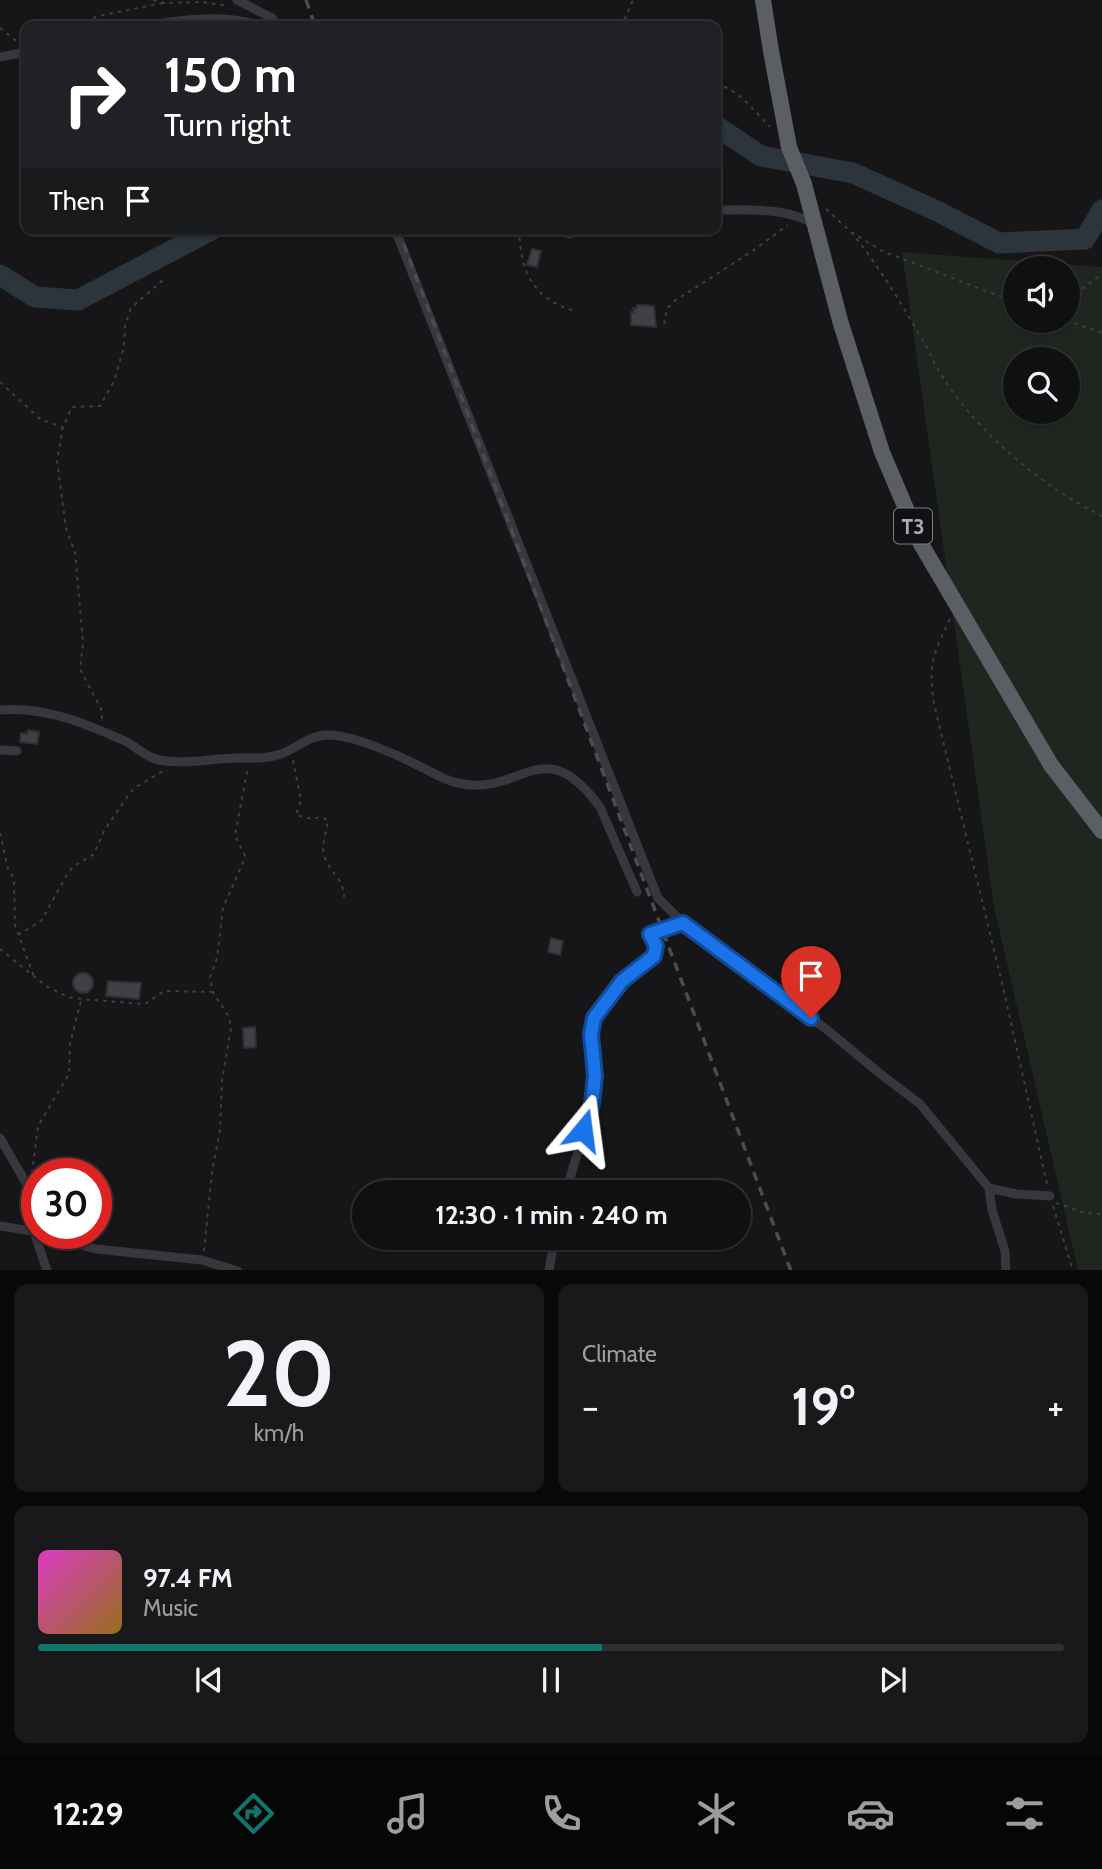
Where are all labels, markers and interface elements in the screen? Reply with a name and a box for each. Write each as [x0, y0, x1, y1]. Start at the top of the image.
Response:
text: 150 m [164, 45, 297, 104]
icon: right [49, 49, 140, 140]
text: Turn right [164, 105, 291, 144]
icon: arrive [119, 182, 157, 220]
text: Then [49, 185, 105, 217]
map controls [1003, 256, 1080, 424]
button: sound [1003, 256, 1080, 333]
button: search [1003, 347, 1080, 424]
road number: T3 [894, 508, 932, 544]
pin [781, 946, 841, 1018]
icon: arrive [792, 957, 830, 995]
position arrow [546, 1093, 620, 1167]
speed limit sign: 30 [21, 1158, 112, 1249]
text: 12:30 · 1 min · 240 m [435, 1199, 668, 1231]
text: 20 [223, 1318, 335, 1429]
text: Climate [582, 1340, 657, 1368]
text: 19° [791, 1375, 855, 1438]
text: − [582, 1383, 599, 1430]
text: + [1047, 1383, 1064, 1430]
text: km/h [254, 1419, 304, 1447]
text: 97.4 FM [143, 1562, 233, 1594]
text: Music [143, 1594, 198, 1622]
icon: previous [190, 1661, 228, 1699]
icon: pause [532, 1661, 570, 1699]
icon: next [874, 1661, 912, 1699]
icon: directions [229, 1789, 278, 1838]
icon: music [383, 1789, 432, 1838]
icon: phone [537, 1789, 586, 1838]
icon: climate [692, 1789, 741, 1838]
icon: car [846, 1789, 895, 1838]
icon: filters [1000, 1789, 1049, 1838]
text: 12:29 [53, 1794, 123, 1833]

